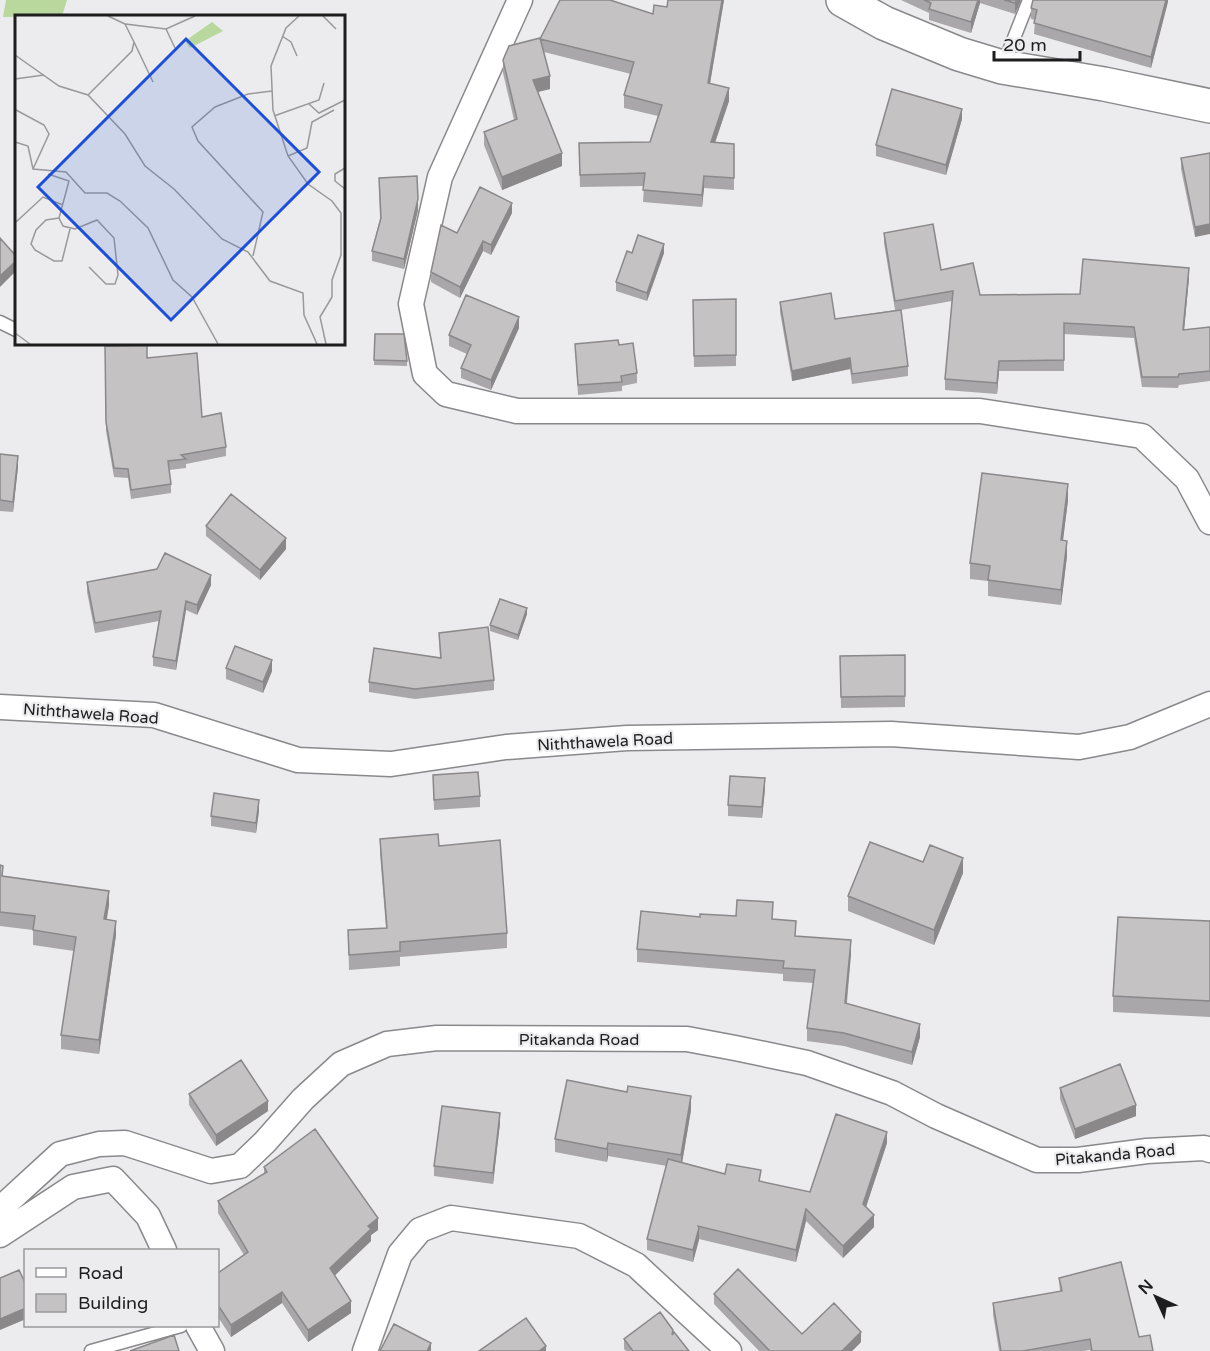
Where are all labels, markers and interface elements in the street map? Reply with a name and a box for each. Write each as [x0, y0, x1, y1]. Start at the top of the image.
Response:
inset map [15, 15, 345, 345]
scale bar [994, 24, 1080, 62]
text: 20 m [1003, 34, 1047, 56]
street label: Niththawela Road [22, 699, 159, 729]
street label: Niththawela Road [537, 728, 673, 756]
street label: Pitakanda Road [519, 1030, 639, 1050]
street label: Pitakanda Road [1054, 1140, 1176, 1170]
legend [24, 1249, 219, 1327]
text: Road [78, 1262, 123, 1284]
north arrow [1126, 1267, 1186, 1327]
text: N [1134, 1275, 1158, 1299]
text: Building [78, 1292, 148, 1314]

